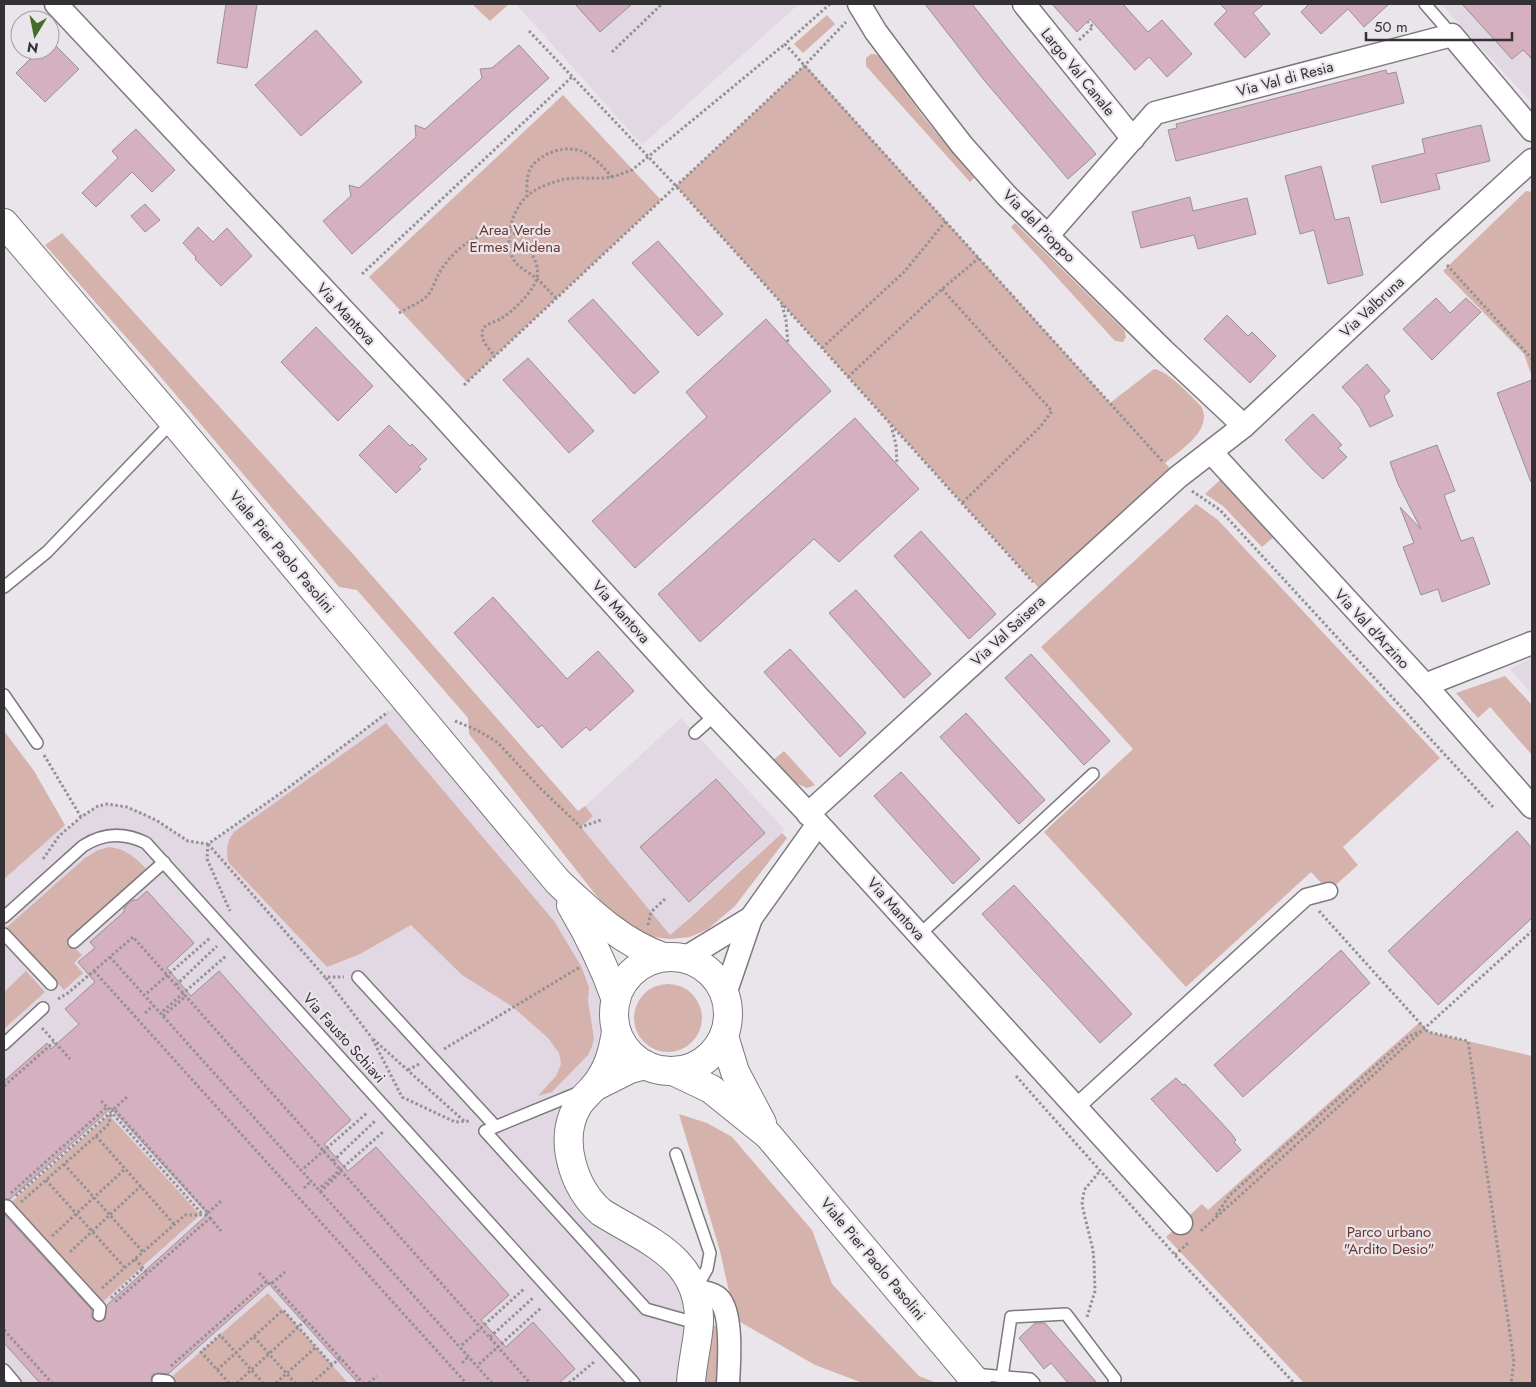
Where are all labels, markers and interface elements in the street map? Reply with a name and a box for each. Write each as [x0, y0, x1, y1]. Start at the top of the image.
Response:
north arrow [10, 10, 60, 60]
scale bar [1366, 10, 1512, 42]
text: 50 m [1374, 16, 1408, 38]
street label: Largo Val Canale [1036, 23, 1121, 121]
text: N [26, 37, 40, 59]
street label: Via Val di Resia [1234, 56, 1336, 102]
street label: Via del Pioppo [998, 185, 1080, 267]
park label: Area Verde Ermes Midena [470, 219, 560, 258]
street label: Via Valbruna [1335, 271, 1409, 343]
street label: Via Mantova [311, 278, 381, 350]
street label: Viale Pier Paolo Pasolini [224, 486, 340, 618]
street label: Via Mantova [587, 576, 655, 648]
street label: Via Val d'Arzino [1329, 584, 1415, 674]
street label: Via Val Saisera [966, 591, 1050, 671]
street label: Via Mantova [862, 873, 930, 945]
street label: Via Fausto Schiavi [297, 988, 391, 1088]
street label: Viale Pier Paolo Pasolini [815, 1193, 931, 1325]
park label: Parco urbano "Ardito Desio" [1343, 1221, 1435, 1260]

